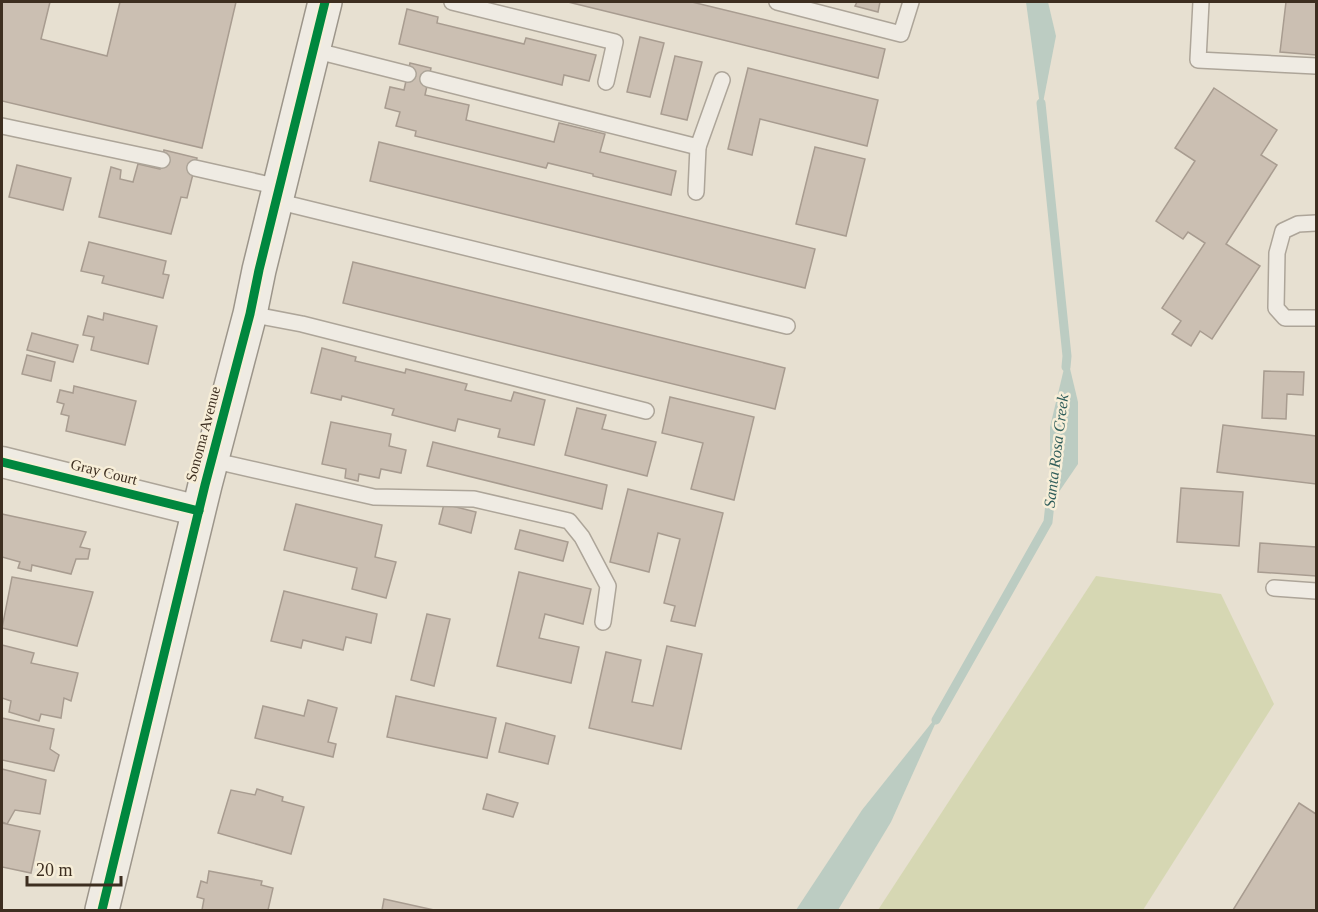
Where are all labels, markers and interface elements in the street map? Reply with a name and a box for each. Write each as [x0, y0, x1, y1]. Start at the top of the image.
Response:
street label: Sonoma Avenue [183, 384, 223, 483]
water label: Santa Rosa Creek [1041, 392, 1071, 509]
street label: Gray Court [69, 456, 140, 488]
scale bar [27, 849, 122, 887]
text: 20 m [36, 860, 73, 880]

